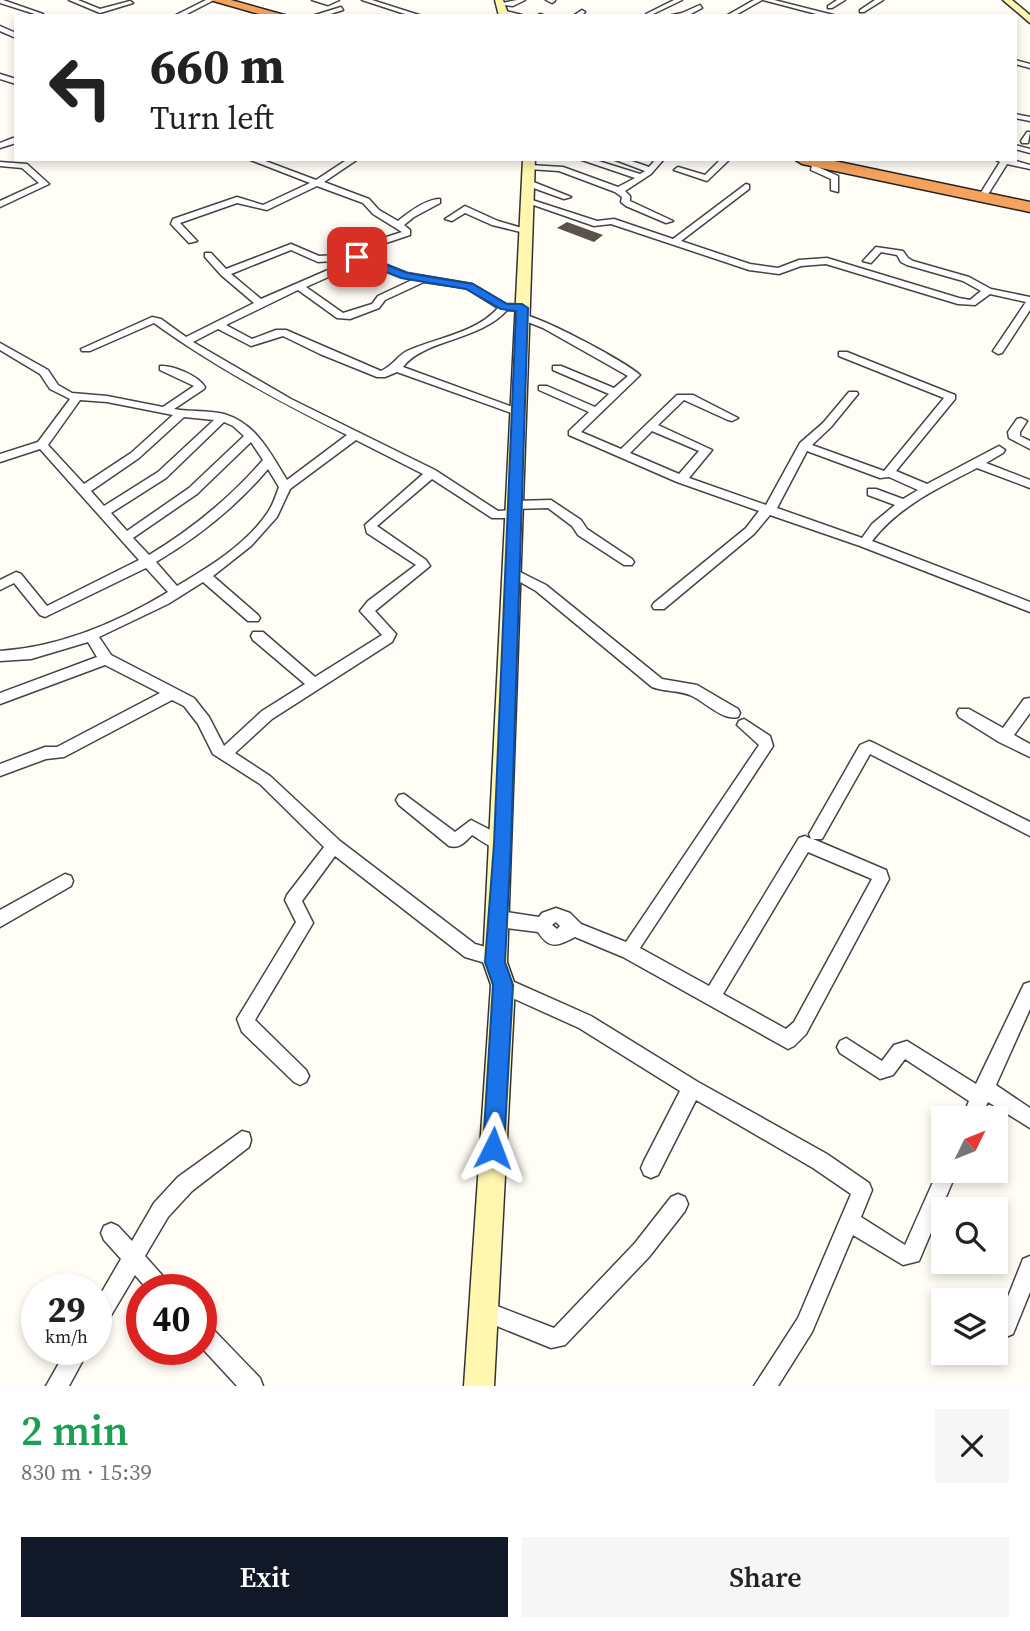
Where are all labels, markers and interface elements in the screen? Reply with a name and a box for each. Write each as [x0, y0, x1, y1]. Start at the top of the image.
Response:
text: 660 m [150, 32, 285, 99]
icon: left [35, 42, 126, 133]
text: Turn left [150, 96, 274, 140]
pin [327, 227, 387, 287]
icon: arrive [338, 238, 376, 276]
north arrow [931, 1106, 1008, 1183]
map controls [931, 1106, 1008, 1365]
position arrow [456, 1111, 530, 1185]
button: search [931, 1197, 1008, 1274]
speed limit sign: 40 [126, 1274, 217, 1365]
text: 29 [48, 1286, 85, 1334]
button: layers [931, 1288, 1008, 1365]
text: km/h [45, 1324, 88, 1349]
text: 2 min [21, 1401, 129, 1459]
button: close [935, 1409, 1009, 1483]
text: 830 m · 15:39 [21, 1456, 152, 1488]
button: Exit [21, 1537, 508, 1617]
button: Share [522, 1537, 1009, 1617]

